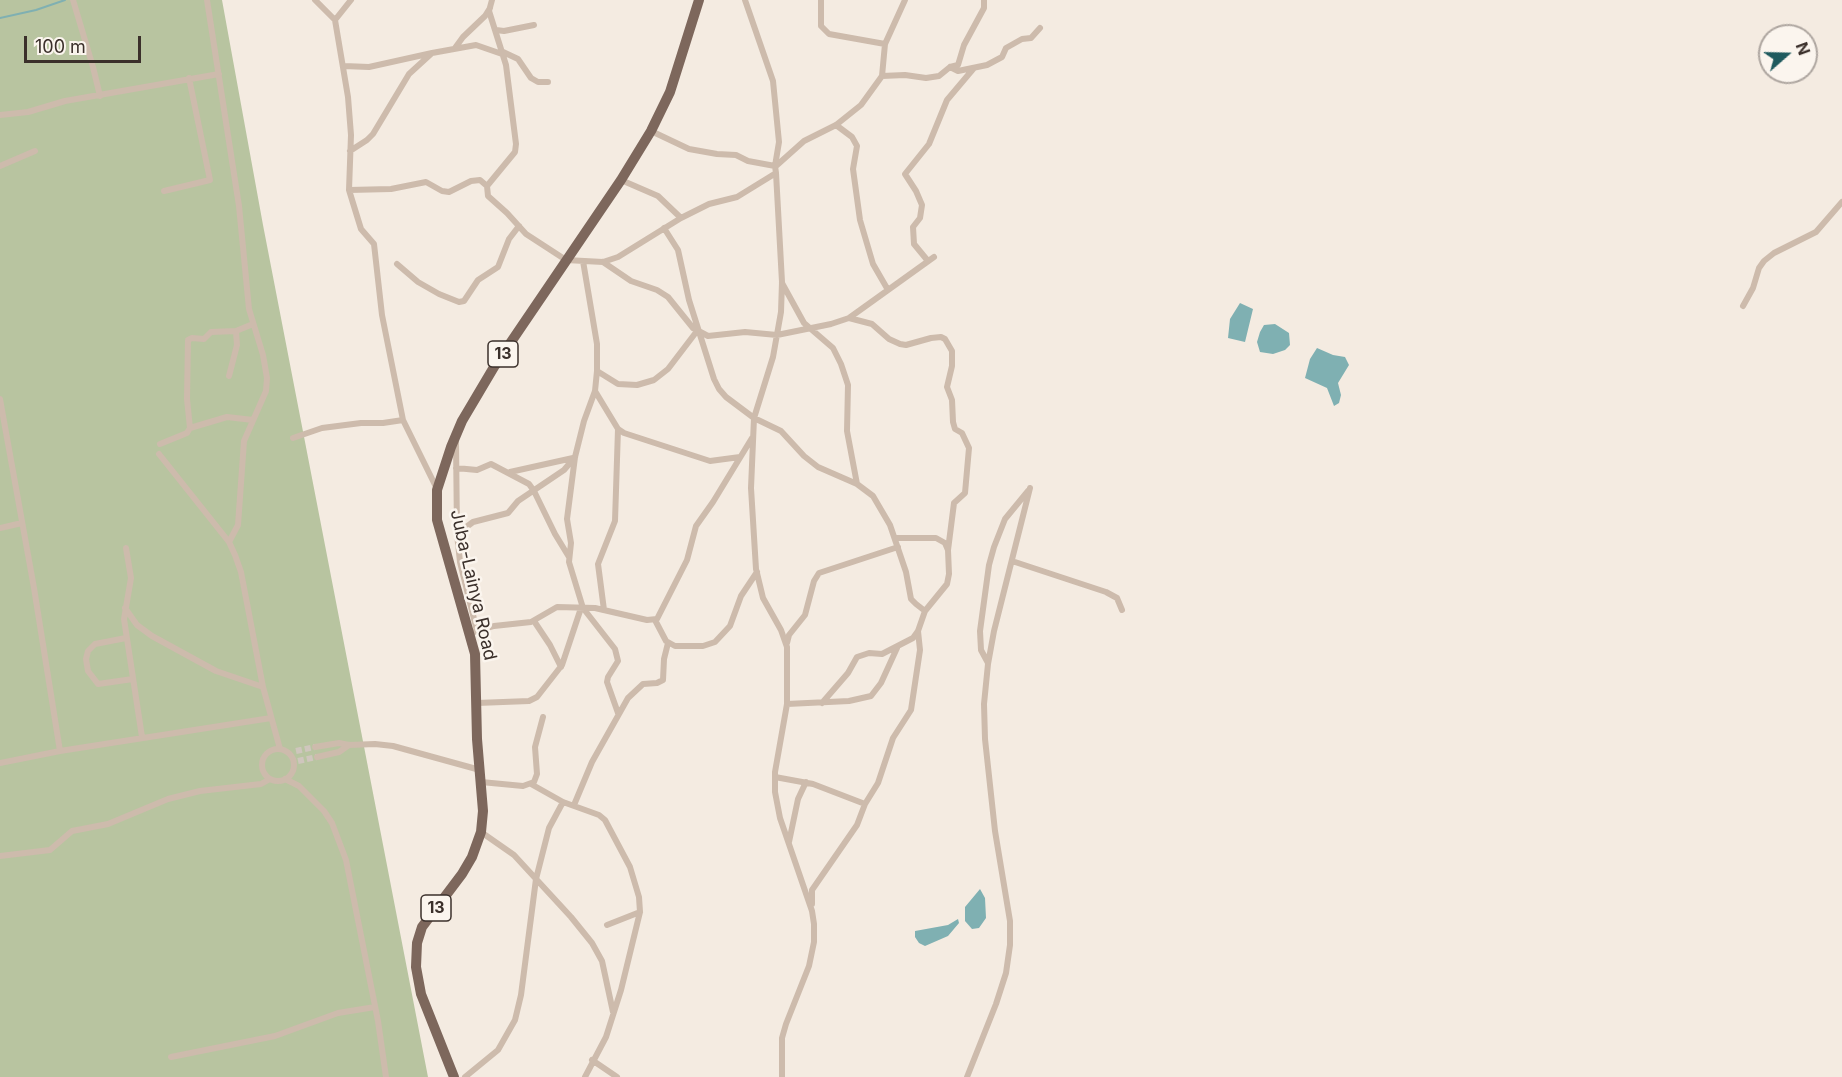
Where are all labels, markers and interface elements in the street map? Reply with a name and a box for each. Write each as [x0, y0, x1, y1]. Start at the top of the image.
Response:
scale bar [27, 24, 144, 62]
north arrow [1758, 24, 1818, 84]
text: 100 m [35, 36, 86, 57]
text: N [1792, 39, 1815, 58]
road number: 13 [488, 341, 518, 367]
street label: Juba-Lainya Road [445, 507, 501, 663]
road number: 13 [421, 895, 451, 921]

